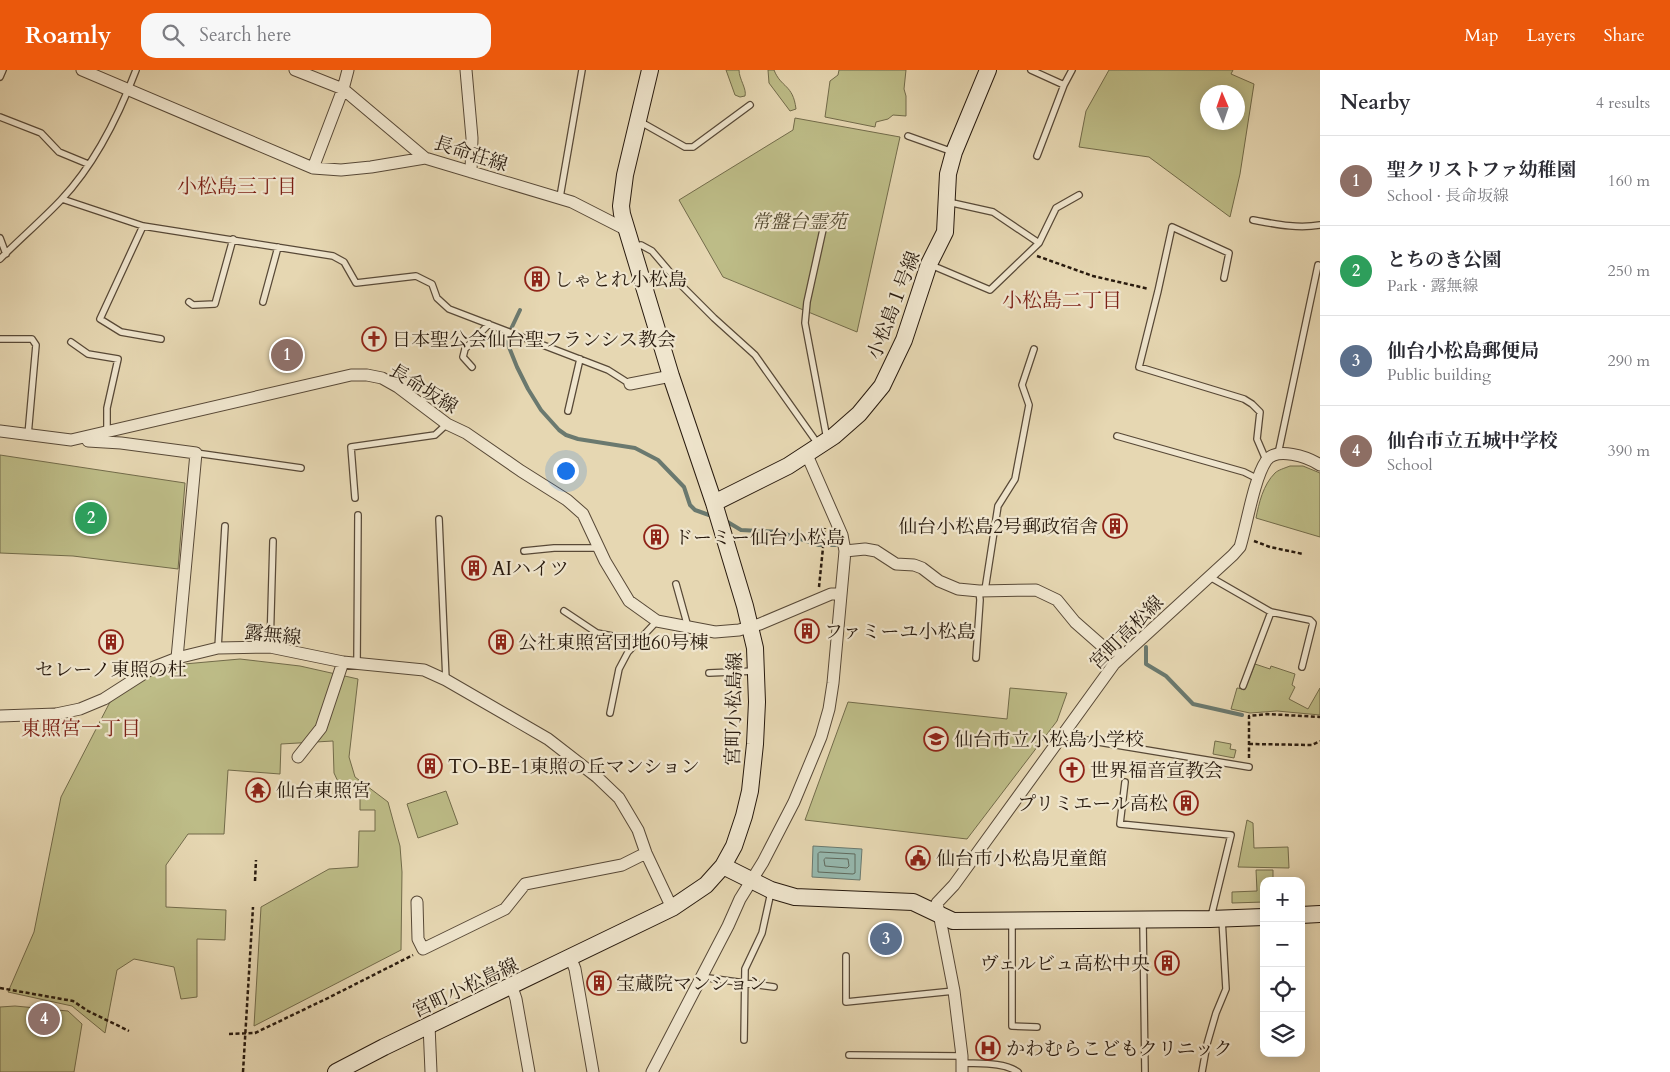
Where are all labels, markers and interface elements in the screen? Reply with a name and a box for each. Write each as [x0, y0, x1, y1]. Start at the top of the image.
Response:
search box [141, 13, 491, 58]
text: Roamly [25, 19, 111, 52]
icon: search [159, 21, 187, 49]
text: Search here [199, 22, 291, 48]
text: Map [1464, 23, 1499, 48]
text: Layers [1527, 23, 1576, 48]
text: Share [1604, 23, 1645, 48]
north arrow [1200, 85, 1245, 130]
text: Nearby [1340, 88, 1411, 117]
text: 4 results [1596, 92, 1650, 114]
street label: 長命荘線 [431, 130, 511, 178]
text: 聖クリストファ幼稚園 [1387, 157, 1576, 183]
text: 1 [1352, 170, 1360, 192]
text: 160 m [1608, 170, 1650, 192]
district label: 小松島三丁目 [177, 173, 297, 200]
text: School · 長命坂線 [1387, 185, 1509, 207]
park label: 常盤台霊苑 [751, 209, 849, 235]
street label: 小松島１号線 [861, 247, 926, 363]
text: とちのき公園 [1387, 247, 1501, 273]
text: 2 [1352, 260, 1360, 282]
text: 250 m [1608, 260, 1650, 282]
building icon: しゃとれ小松島 [524, 266, 550, 292]
place label: しゃとれ小松島 [554, 267, 687, 293]
text: Park · 露無線 [1387, 275, 1478, 297]
district label: 小松島二丁目 [1002, 287, 1122, 314]
church icon: 日本聖公会仙台聖フランシス教会 [361, 326, 387, 352]
place label: 日本聖公会仙台聖フランシス教会 [392, 327, 676, 353]
pin: 1 [271, 336, 303, 374]
text: 仙台小松島郵便局 [1387, 338, 1539, 364]
text: 3 [1352, 350, 1360, 372]
text: 290 m [1608, 350, 1650, 372]
street label: 長命坂線 [384, 358, 463, 420]
text: Public building [1387, 364, 1491, 386]
text: 仙台市立五城中学校 [1387, 428, 1558, 454]
text: 4 [1352, 440, 1360, 462]
text: 390 m [1608, 440, 1650, 462]
text: School [1387, 454, 1432, 476]
your location [553, 458, 579, 484]
pin: 2 [75, 499, 107, 537]
building icon: 仙台小松島2号郵政宿舎 [1102, 513, 1128, 539]
place label: 仙台小松島2号郵政宿舎 [898, 514, 1098, 540]
building icon: ドーミー仙台小松島 [643, 524, 669, 550]
place label: ドーミー仙台小松島 [674, 525, 845, 551]
building icon: AIハイツ [461, 555, 487, 581]
place label: AIハイツ [492, 556, 569, 582]
street label: 宮町高松線 [1084, 590, 1169, 675]
building icon: ファミーユ小松島 [794, 618, 820, 644]
street label: 露無線 [243, 619, 303, 651]
place label: ファミーユ小松島 [824, 619, 976, 645]
building icon: セレーノ東照の杜 [98, 629, 124, 655]
building icon: 公社東照宮団地60号棟 [488, 629, 514, 655]
place label: 公社東照宮団地60号棟 [518, 630, 708, 656]
street label: 宮町小松島線 [720, 652, 748, 766]
place label: セレーノ東照の杜 [35, 657, 187, 683]
district label: 東照宮一丁目 [21, 715, 141, 742]
school or university icon: 仙台市立小松島小学校 [923, 726, 949, 752]
place label: 仙台市立小松島小学校 [954, 727, 1144, 753]
building icon: TO-BE-1東照の丘マンション [417, 753, 443, 779]
place label: TO-BE-1東照の丘マンション [448, 754, 700, 780]
church icon: 世界福音宣教会 [1059, 757, 1085, 783]
place label: 世界福音宣教会 [1090, 758, 1223, 784]
temple icon: 仙台東照宮 [245, 777, 271, 803]
place label: 仙台東照宮 [276, 778, 371, 804]
building icon: プリミエール高松 [1173, 790, 1199, 816]
place label: プリミエール高松 [1017, 791, 1168, 817]
public building icon: 仙台市小松島児童館 [905, 845, 931, 871]
place label: 仙台市小松島児童館 [936, 846, 1107, 872]
map controls [1260, 877, 1305, 1057]
button: + [1260, 877, 1305, 922]
pin: 3 [870, 920, 902, 958]
button: − [1260, 922, 1305, 967]
building icon: ヴェルビュ高松中央 [1154, 950, 1180, 976]
place label: ヴェルビュ高松中央 [980, 951, 1150, 977]
street label: 宮町小松島線 [408, 952, 523, 1024]
button: locate [1260, 967, 1305, 1012]
building icon: 宝蔵院マンション [586, 970, 612, 996]
place label: 宝蔵院マンション [616, 971, 767, 997]
pin: 4 [28, 1000, 60, 1038]
button: layers [1260, 1012, 1305, 1057]
hospital icon: かわむらこどもクリニック [975, 1035, 1001, 1061]
place label: かわむらこどもクリニック [1006, 1036, 1233, 1062]

